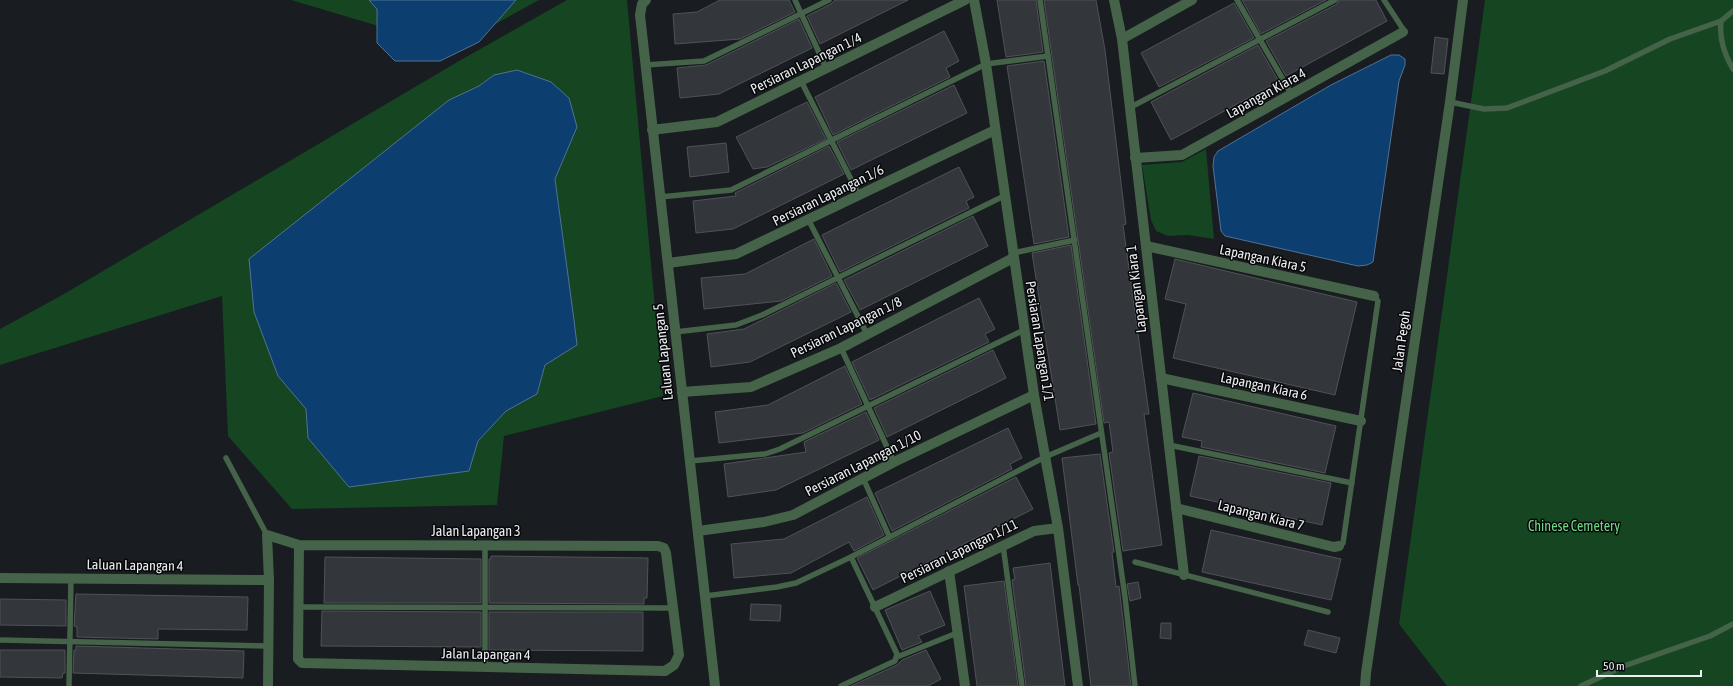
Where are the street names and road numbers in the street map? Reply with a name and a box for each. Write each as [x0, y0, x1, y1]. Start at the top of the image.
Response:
street label: Persiaran Lapangan 1/4 [748, 29, 865, 97]
street label: Lapangan Kiara 4 [1224, 64, 1309, 121]
street label: Persiaran Lapangan 1/6 [770, 161, 887, 229]
street label: Lapangan Kiara 5 [1218, 241, 1308, 275]
street label: Lapangan Kiara 1 [1123, 244, 1149, 334]
street label: Persiaran Lapangan 1/1 [1023, 280, 1057, 402]
street label: Persiaran Lapangan 1/8 [788, 293, 905, 361]
street label: Laluan Lapangan 5 [650, 303, 676, 401]
street label: Jalan Pegoh [1389, 309, 1413, 373]
street label: Lapangan Kiara 6 [1219, 369, 1309, 403]
street label: Persiaran Lapangan 1/10 [802, 427, 924, 499]
street label: Lapangan Kiara 7 [1216, 497, 1306, 533]
street label: Persiaran Lapangan 1/11 [898, 516, 1020, 586]
street label: Jalan Lapangan 3 [431, 523, 521, 539]
street label: Laluan Lapangan 4 [86, 556, 184, 574]
street label: Jalan Lapangan 4 [441, 645, 531, 663]

